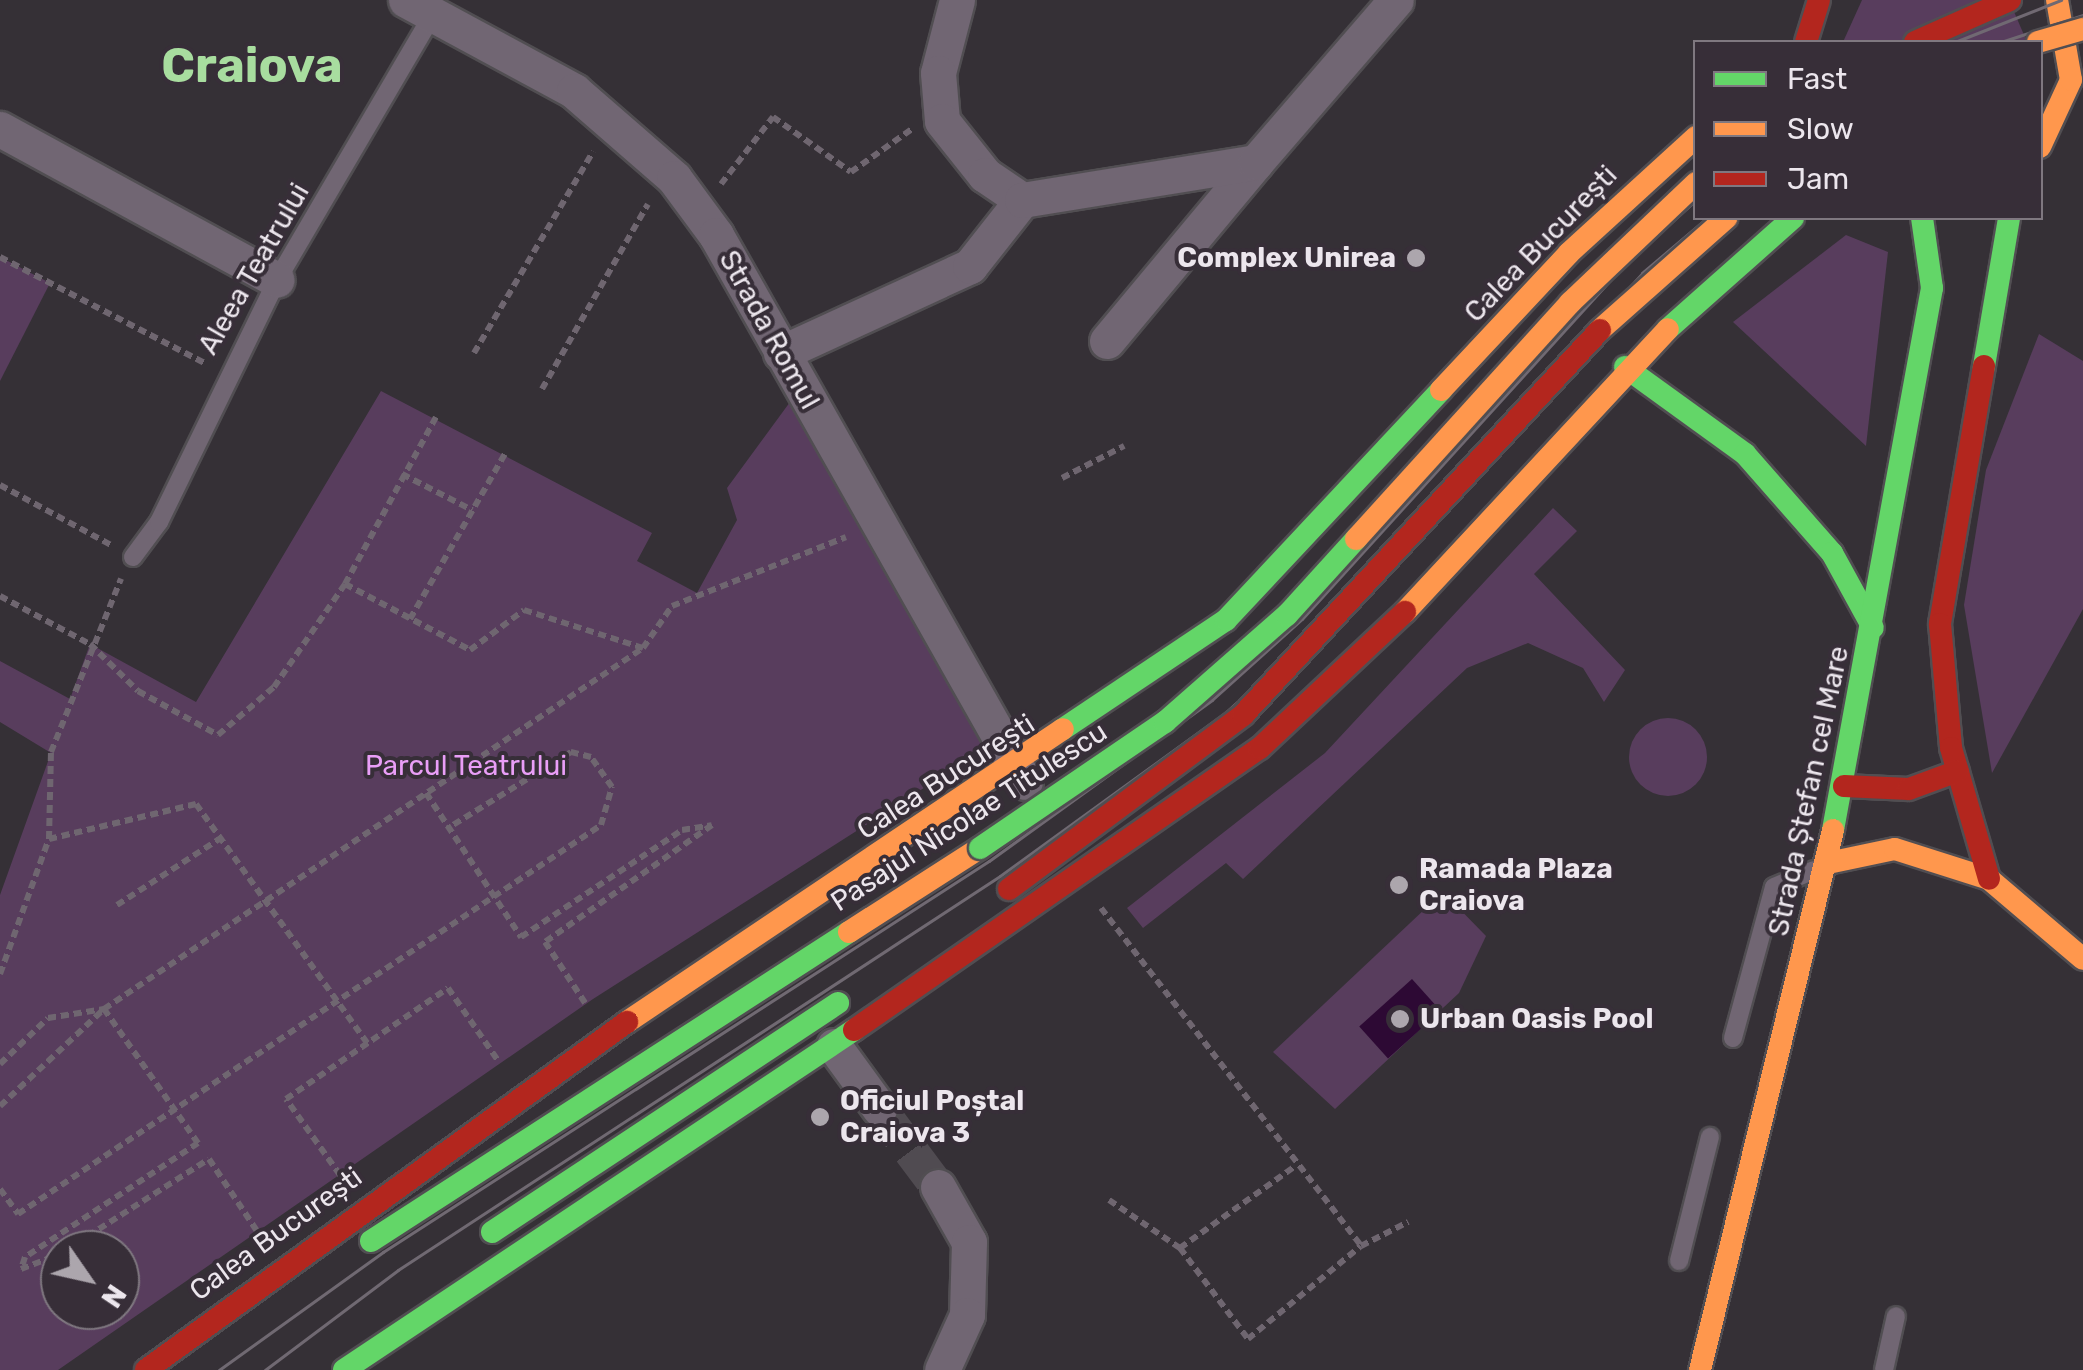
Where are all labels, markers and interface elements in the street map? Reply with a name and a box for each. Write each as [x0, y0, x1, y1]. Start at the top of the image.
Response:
district label: Craiova [161, 37, 343, 95]
legend [1693, 40, 2043, 220]
text: Fast [1787, 61, 1847, 97]
text: Slow [1787, 111, 1854, 147]
street label: Calea București [1458, 159, 1624, 329]
text: Jam [1787, 161, 1849, 197]
street label: Aleea Teatrului [191, 177, 317, 361]
place label: Complex Unirea [1177, 241, 1396, 275]
street label: Strada Romul [712, 245, 826, 415]
marker: Complex Unirea [1405, 247, 1427, 269]
street label: Strada Ștefan cel Mare [1762, 643, 1856, 939]
street label: Calea București [851, 707, 1041, 847]
street label: Pasajul Nicolae Titulescu [824, 715, 1114, 919]
park label: Parcul Teatrului [365, 749, 567, 783]
place label: Ramada Plaza Craiova [1419, 852, 1613, 918]
marker: Ramada Plaza Craiova [1388, 874, 1410, 896]
place label: Urban Oasis Pool [1420, 1002, 1654, 1036]
marker: Urban Oasis Pool [1389, 1008, 1411, 1030]
place label: Oficiul Poștal Craiova 3 [840, 1084, 1024, 1150]
marker: Oficiul Poștal Craiova 3 [809, 1106, 831, 1128]
street label: Calea București [183, 1160, 369, 1308]
north arrow [40, 1230, 140, 1330]
text: N [94, 1278, 133, 1314]

